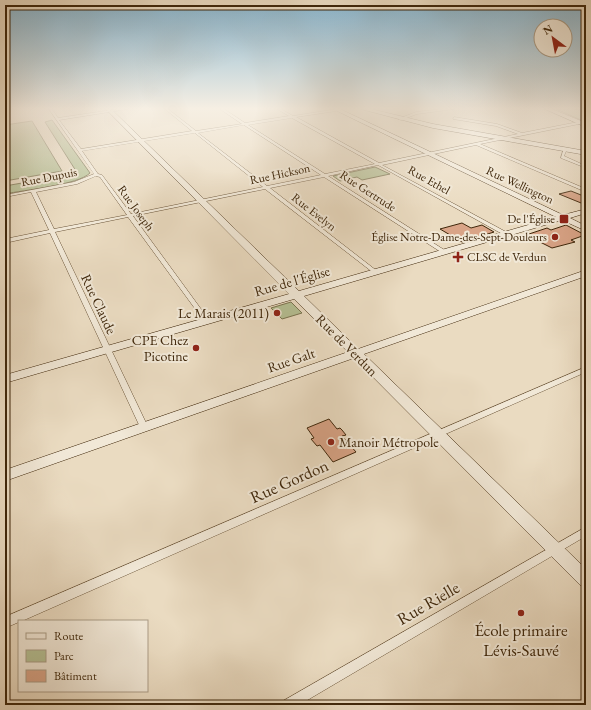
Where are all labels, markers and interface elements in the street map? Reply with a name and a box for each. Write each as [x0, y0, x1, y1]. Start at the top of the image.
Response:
north arrow [533, 18, 573, 58]
text: N [540, 21, 555, 38]
street label: Rue Hickson [248, 160, 312, 188]
street label: Rue Ethel [405, 162, 453, 198]
street label: Rue Wellington [484, 162, 557, 208]
street label: Rue Dupuis [20, 164, 78, 190]
street label: Rue Gertrude [337, 167, 400, 215]
street label: Rue Joseph [114, 182, 158, 234]
street label: Rue Evelyn [288, 190, 340, 235]
place label: De l'Église [507, 211, 555, 227]
marker: De l'Église [558, 213, 570, 225]
place label: Église Notre-Dame-des-Sept-Douleurs [371, 229, 547, 245]
marker: Église Notre-Dame-des-Sept-Douleurs [550, 232, 560, 242]
place label: CLSC de Verdun [467, 249, 547, 265]
marker: CLSC de Verdun [452, 251, 464, 263]
street label: Rue de l'Église [252, 261, 332, 300]
street label: Rue Claude [77, 271, 121, 337]
place label: Le Marais (2011) [178, 304, 269, 322]
marker: Le Marais (2011) [272, 308, 282, 318]
street label: Rue de Verdun [312, 310, 382, 380]
place label: CPE Chez Picotine [132, 331, 189, 365]
marker: CPE Chez Picotine [191, 343, 201, 353]
street label: Rue Galt [265, 343, 318, 377]
place label: Manoir Métropole [339, 433, 439, 451]
marker: Manoir Métropole [326, 437, 336, 447]
street label: Rue Gordon [246, 454, 332, 508]
street label: Rue Rielle [393, 576, 464, 630]
marker: École primaire Lévis-Sauvé [516, 608, 526, 618]
place label: École primaire Lévis-Sauvé [474, 619, 568, 661]
legend [18, 620, 148, 692]
text: Route [54, 628, 84, 644]
text: Parc [54, 648, 74, 664]
text: Bâtiment [54, 668, 97, 684]

